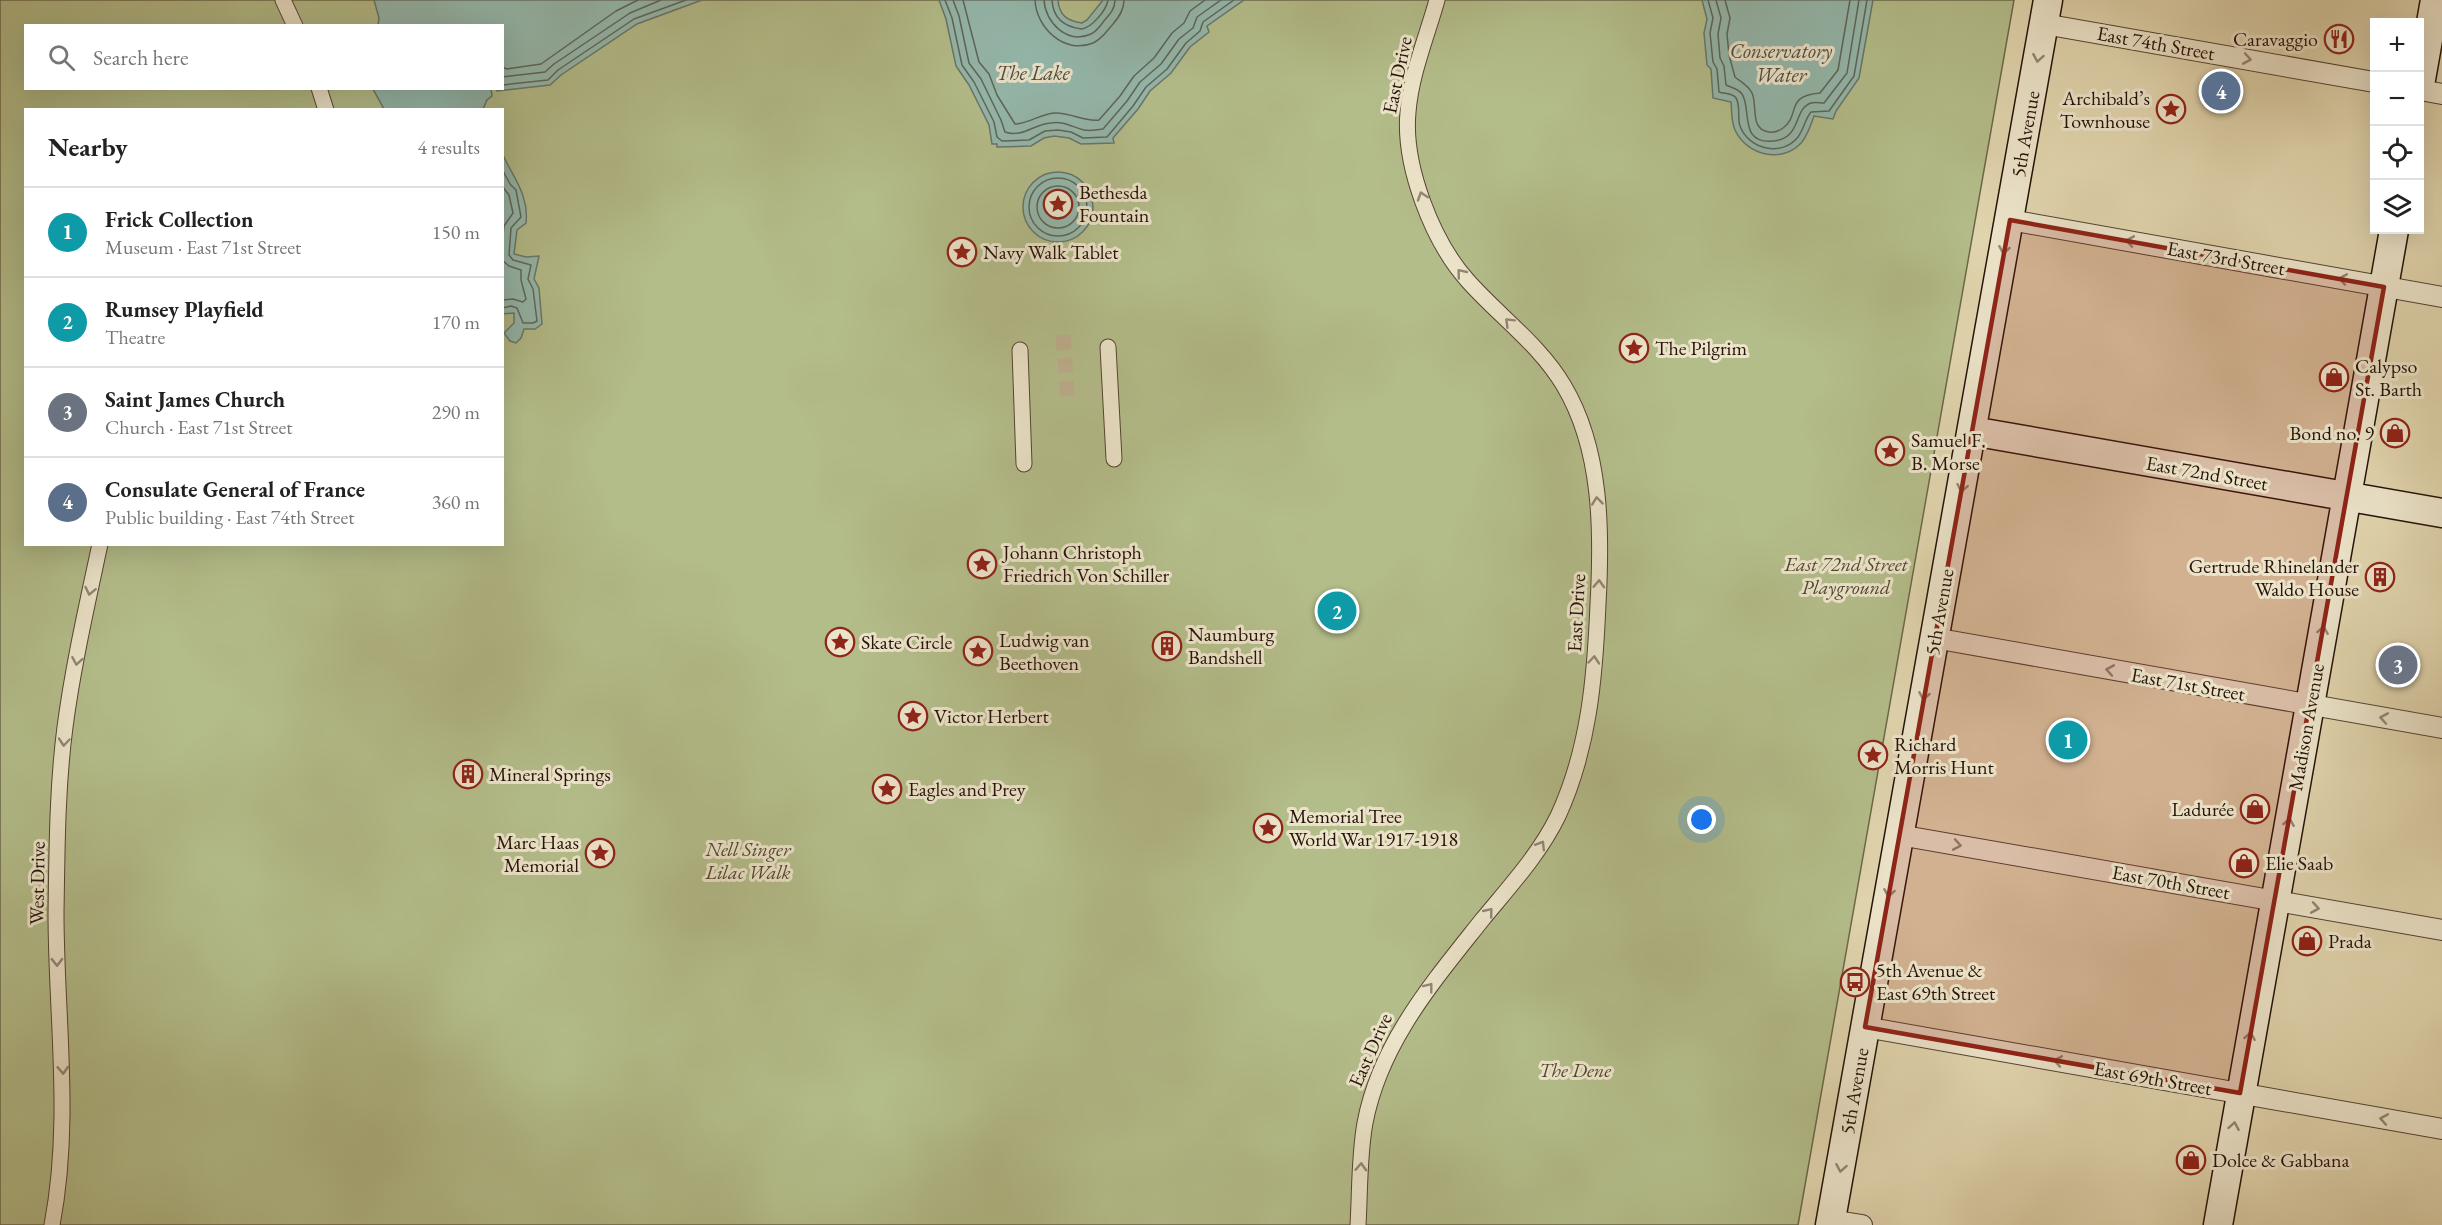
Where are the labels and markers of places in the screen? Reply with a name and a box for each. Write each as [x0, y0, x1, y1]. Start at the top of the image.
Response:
restaurant icon: Caravaggio [2323, 23, 2355, 55]
place label: Caravaggio [2233, 26, 2318, 52]
pin: 4 [2202, 68, 2240, 113]
place label: Archibald’s Townhouse [2060, 85, 2150, 134]
place icon: Archibald’s Townhouse [2155, 93, 2187, 125]
place label: Bethesda Fountain [1079, 179, 1150, 228]
place icon: Bethesda Fountain [1042, 188, 1074, 220]
place icon: Navy Walk Tablet [946, 236, 978, 268]
place label: Navy Walk Tablet [983, 239, 1119, 265]
place icon: The Pilgrim [1618, 332, 1650, 364]
place label: The Pilgrim [1655, 335, 1748, 361]
place label: Calypso St. Barth [2355, 353, 2422, 402]
shop icon: Calypso St. Barth [2318, 361, 2350, 393]
shop icon: Bond no. 9 [2379, 417, 2411, 449]
place label: Bond no. 9 [2290, 420, 2374, 446]
place label: Samuel F. B. Morse [1911, 427, 1986, 476]
place icon: Samuel F. B. Morse [1874, 435, 1906, 467]
place label: Johann Christoph Friedrich Von Schiller [1001, 539, 1169, 588]
place icon: Johann Christoph Friedrich Von Schiller [966, 548, 998, 580]
place label: Gertrude Rhinelander Waldo House [2189, 553, 2359, 602]
building icon: Gertrude Rhinelander Waldo House [2364, 561, 2396, 593]
pin: 2 [1318, 588, 1356, 634]
place label: Naumburg Bandshell [1188, 621, 1274, 670]
place icon: Skate Circle [824, 626, 856, 658]
place label: Ludwig van Beethoven [999, 627, 1090, 676]
place label: Skate Circle [861, 629, 952, 655]
building icon: Naumburg Bandshell [1151, 630, 1183, 662]
place icon: Ludwig van Beethoven [962, 635, 994, 667]
pin: 3 [2378, 642, 2418, 688]
place icon: Victor Herbert [897, 700, 929, 732]
place label: Victor Herbert [934, 703, 1049, 729]
pin: 1 [2048, 718, 2088, 762]
place label: Richard Morris Hunt [1894, 731, 1995, 780]
place icon: Richard Morris Hunt [1857, 739, 1889, 771]
building icon: Mineral Springs [452, 758, 484, 790]
place label: Mineral Springs [489, 761, 611, 787]
place icon: Eagles and Prey [871, 773, 903, 805]
place label: Eagles and Prey [908, 776, 1026, 802]
shop icon: Ladurée [2239, 793, 2271, 825]
place label: Ladurée [2172, 796, 2234, 822]
place label: Memorial Tree World War 1917-1918 [1289, 803, 1458, 852]
place icon: Memorial Tree World War 1917-1918 [1252, 812, 1284, 844]
place label: Marc Haas Memorial [496, 829, 579, 878]
place icon: Marc Haas Memorial [584, 837, 616, 869]
shop icon: Elie Saab [2228, 847, 2260, 879]
place label: Elie Saab [2265, 850, 2333, 876]
shop icon: Prada [2291, 925, 2323, 957]
place label: Prada [2328, 928, 2372, 954]
place label: 5th Avenue & East 69th Street [1876, 957, 1996, 1006]
bus stop icon: 5th Avenue & East 69th Street [1839, 966, 1871, 998]
shop icon: Dolce & Gabbana [2175, 1144, 2207, 1176]
place label: Dolce & Gabbana [2212, 1147, 2349, 1173]

